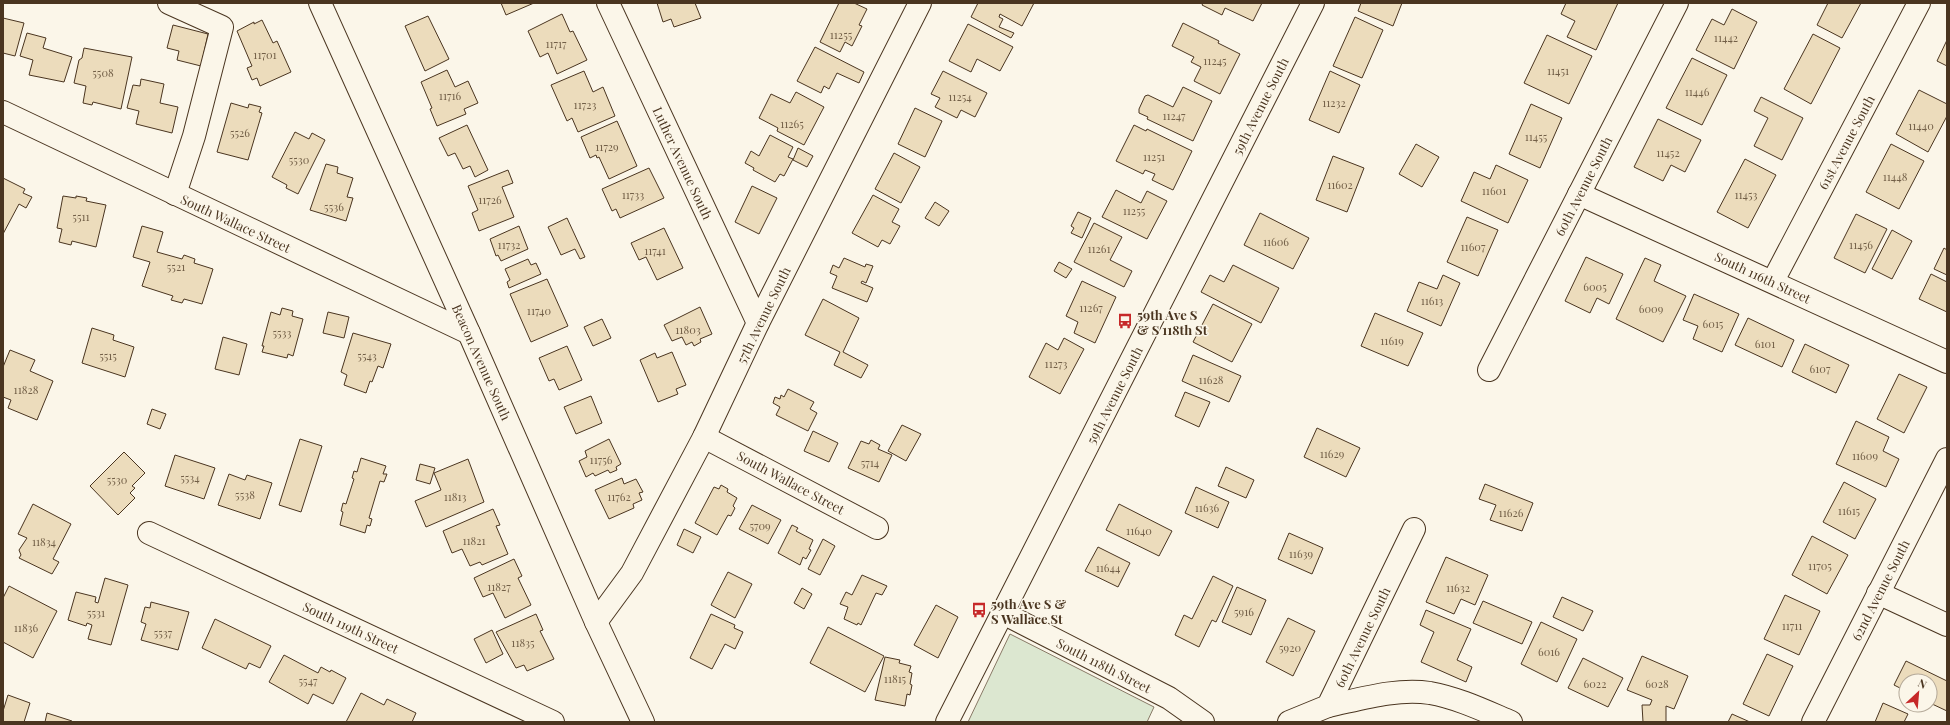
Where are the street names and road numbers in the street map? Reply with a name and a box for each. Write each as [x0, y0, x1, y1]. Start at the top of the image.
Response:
street label: 59th Avenue South [1228, 54, 1292, 158]
street label: 61st Avenue South [1814, 92, 1878, 192]
street label: Luther Avenue South [649, 104, 717, 222]
street label: 60th Avenue South [1551, 133, 1616, 239]
street label: South Wallace Street [178, 190, 294, 256]
street label: South 116th Street [1712, 247, 1814, 307]
street label: 57th Avenue South [732, 263, 794, 366]
street label: Beacon Avenue South [449, 301, 515, 423]
street label: 59th Avenue South [1082, 343, 1146, 447]
street label: South Wallace Street [734, 446, 848, 518]
street label: 62nd Avenue South [1847, 536, 1913, 643]
street label: 60th Avenue South [1330, 584, 1394, 690]
street label: South 119th Street [300, 597, 402, 657]
street label: South 118th Street [1054, 634, 1155, 696]

